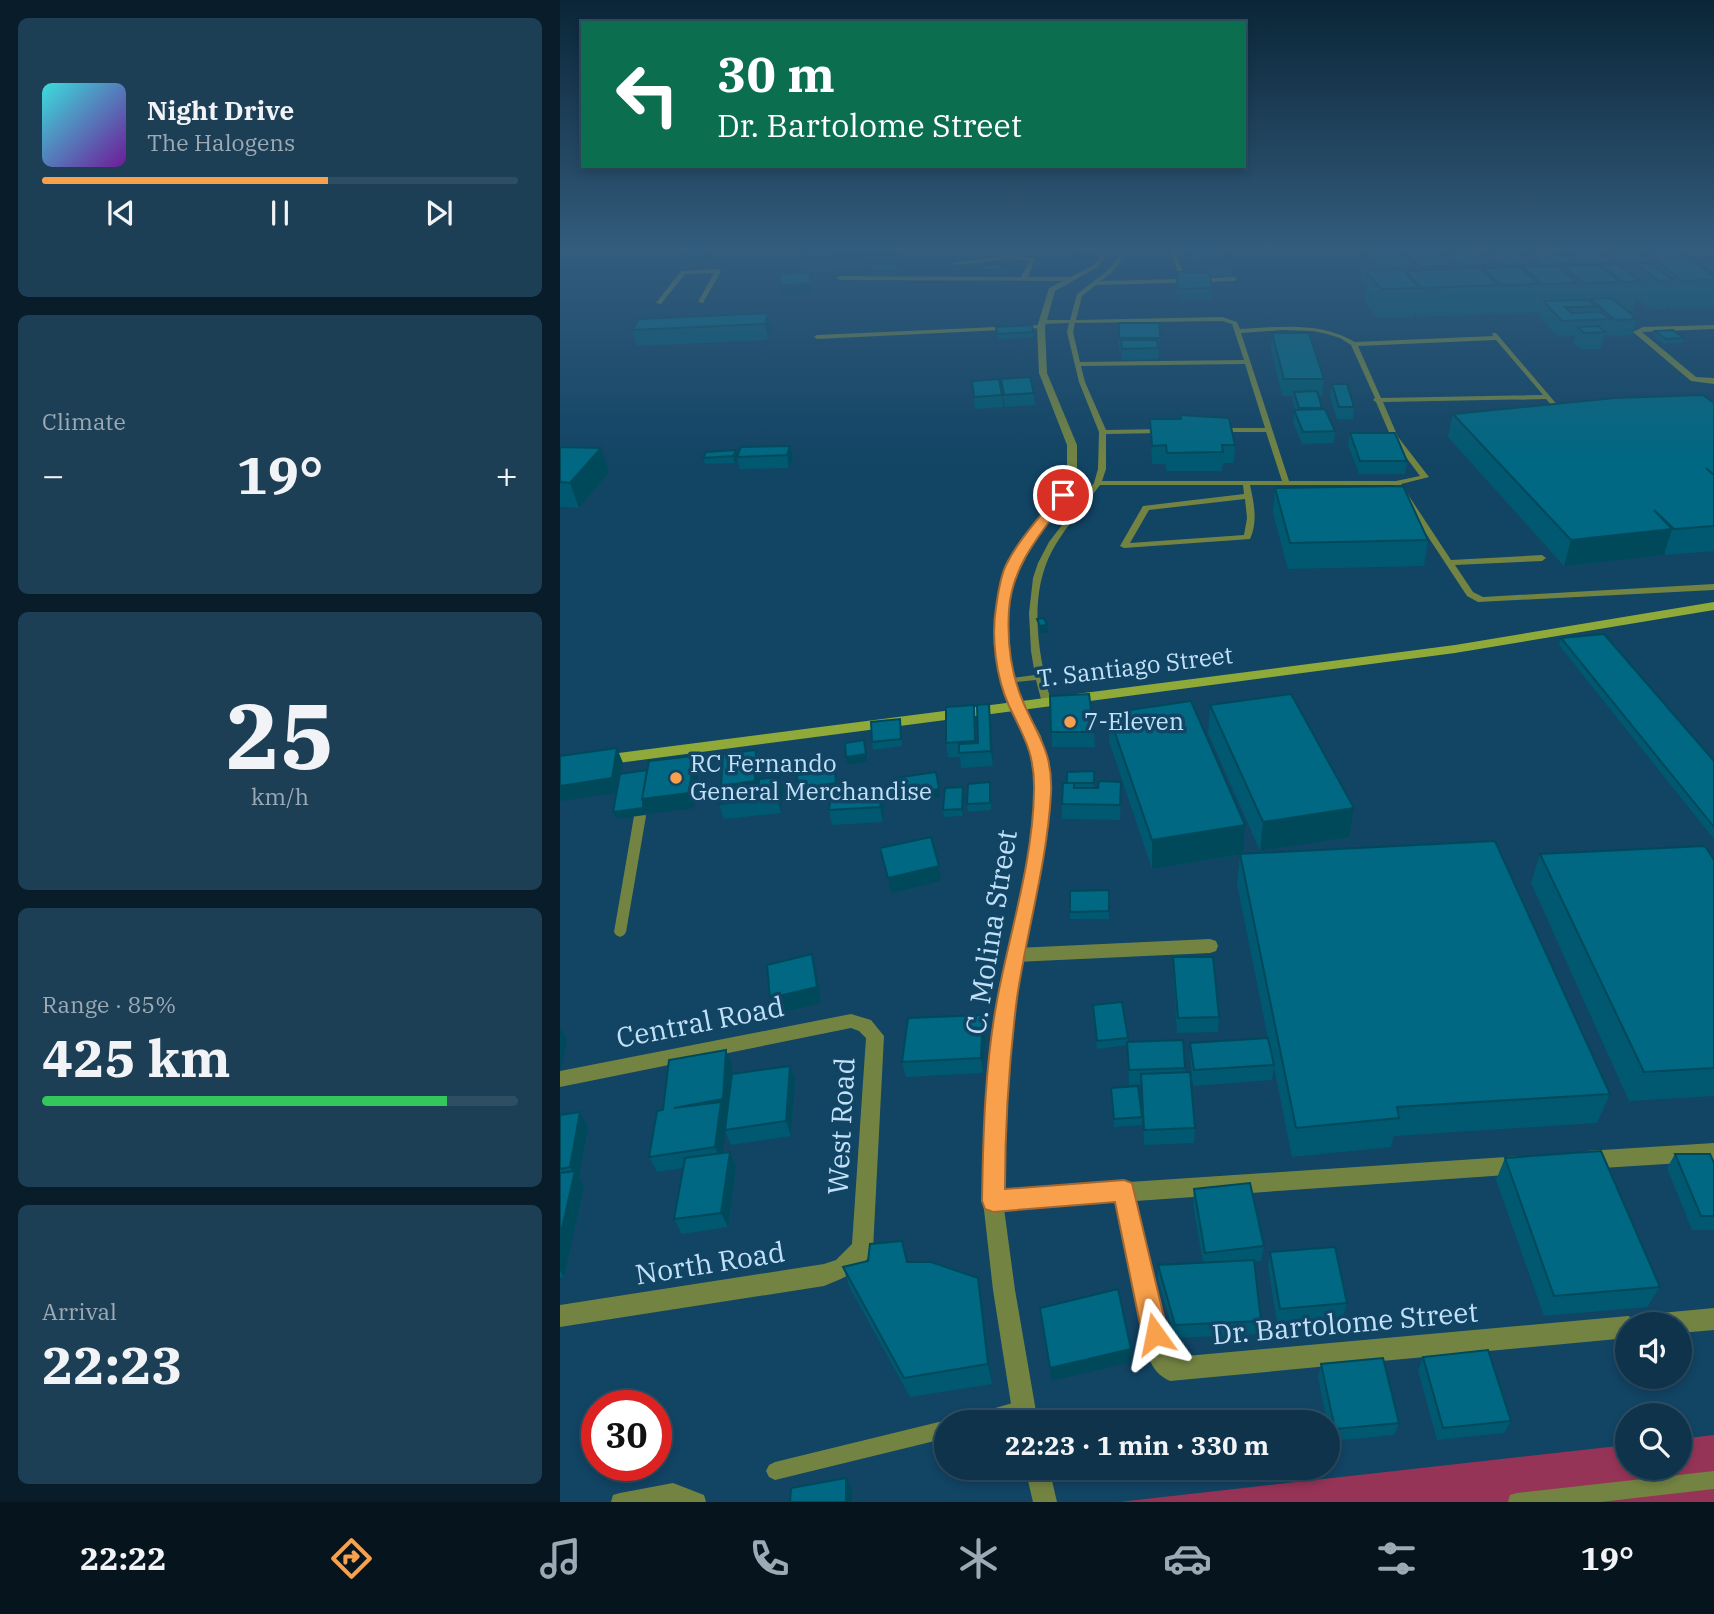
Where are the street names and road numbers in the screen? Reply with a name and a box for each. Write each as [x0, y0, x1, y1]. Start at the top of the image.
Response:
street label: T. Santiago Street [1035, 638, 1234, 694]
street label: C. Molina Street [956, 827, 1025, 1037]
street label: Central Road [613, 987, 787, 1056]
street label: West Road [818, 1056, 863, 1196]
street label: North Road [633, 1232, 787, 1293]
street label: Dr. Bartolome Street [1210, 1292, 1480, 1353]

